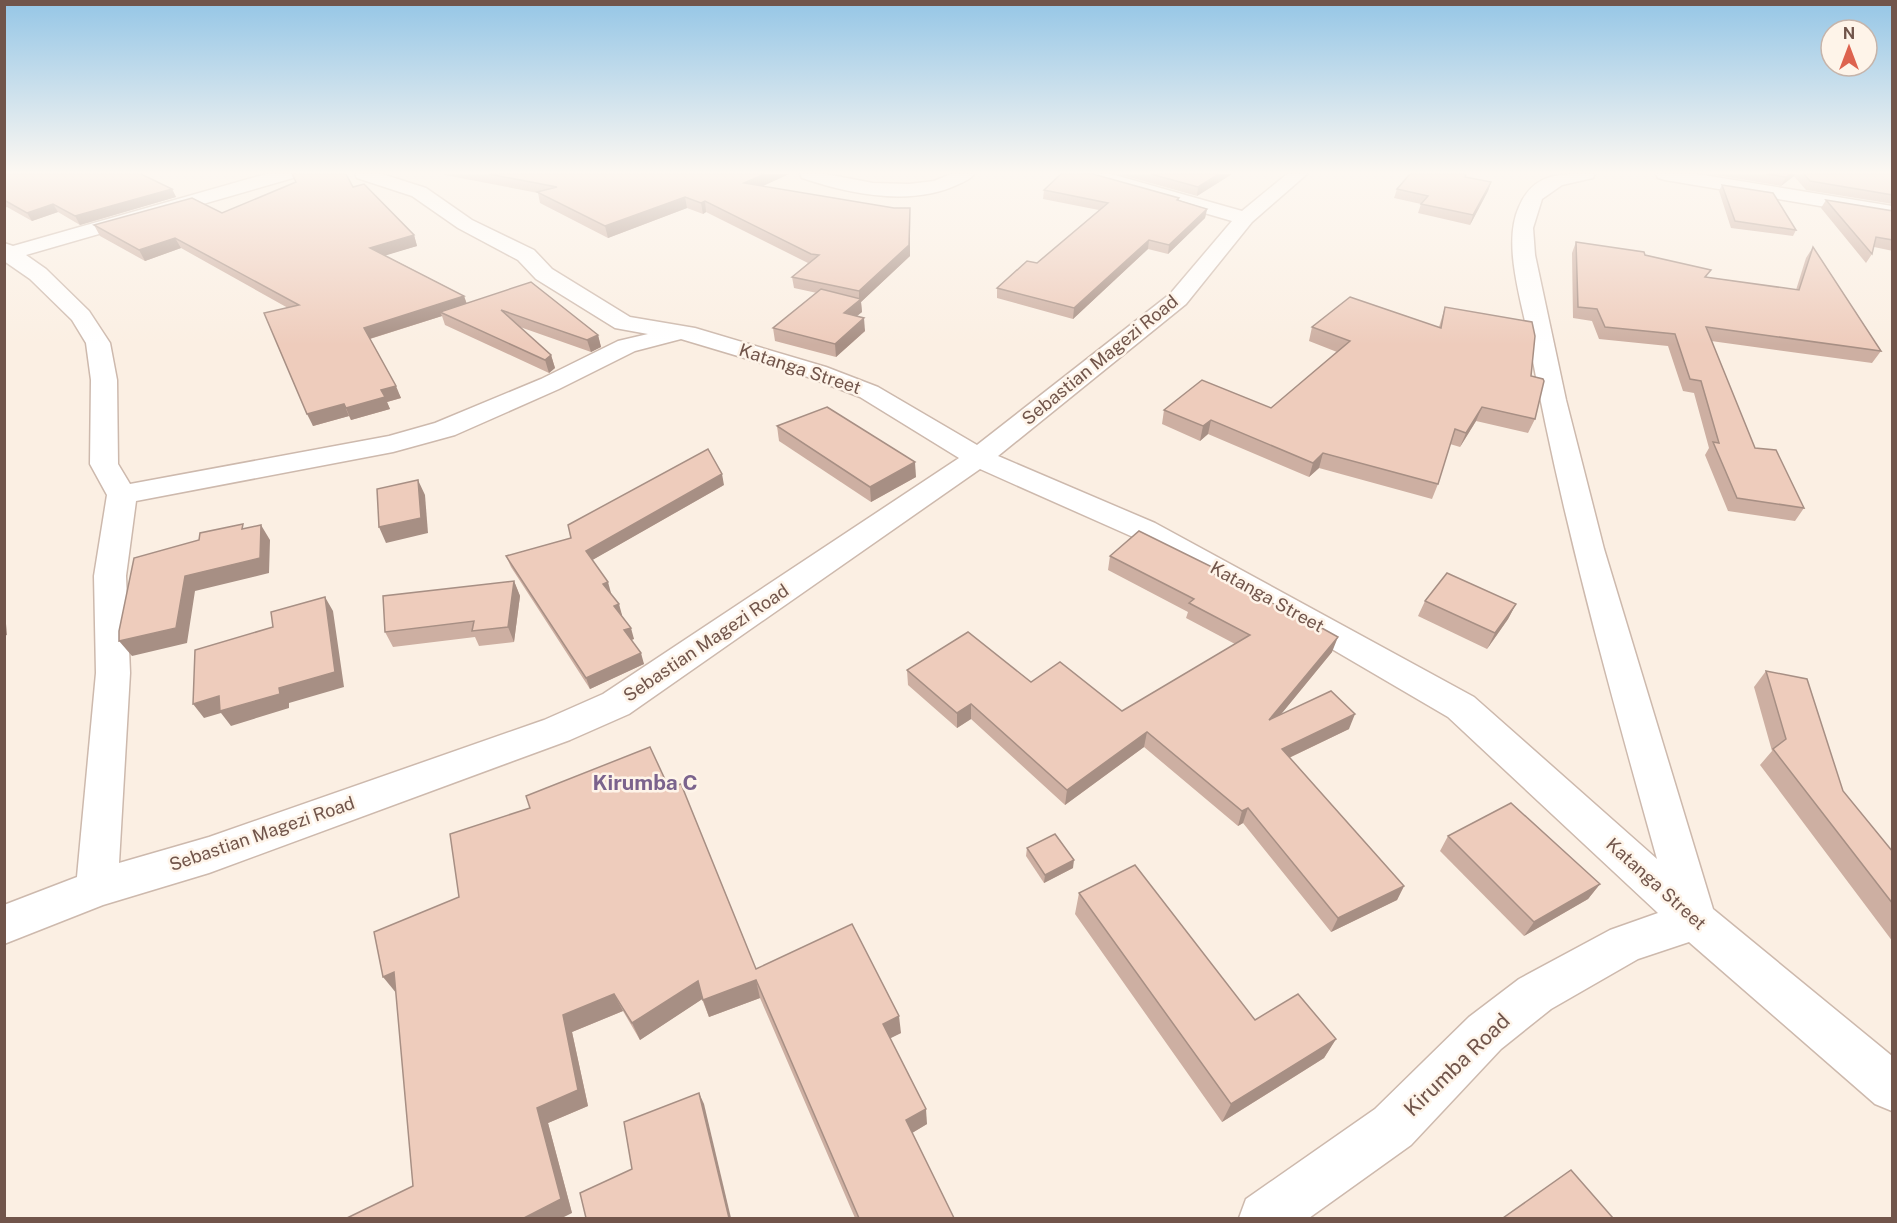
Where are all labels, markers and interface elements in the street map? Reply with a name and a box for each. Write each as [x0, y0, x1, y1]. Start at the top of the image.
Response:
north arrow [1819, 18, 1879, 78]
text: N [1843, 24, 1855, 43]
street label: Sebastian Magezi Road [1017, 290, 1182, 429]
street label: Katanga Street [737, 339, 864, 398]
street label: Katanga Street [1207, 557, 1328, 636]
street label: Sebastian Magezi Road [619, 579, 792, 706]
district label: Kirumba C [592, 770, 698, 795]
street label: Sebastian Magezi Road [166, 792, 357, 875]
street label: Katanga Street [1602, 833, 1710, 934]
street label: Kirumba Road [1399, 1008, 1515, 1121]

